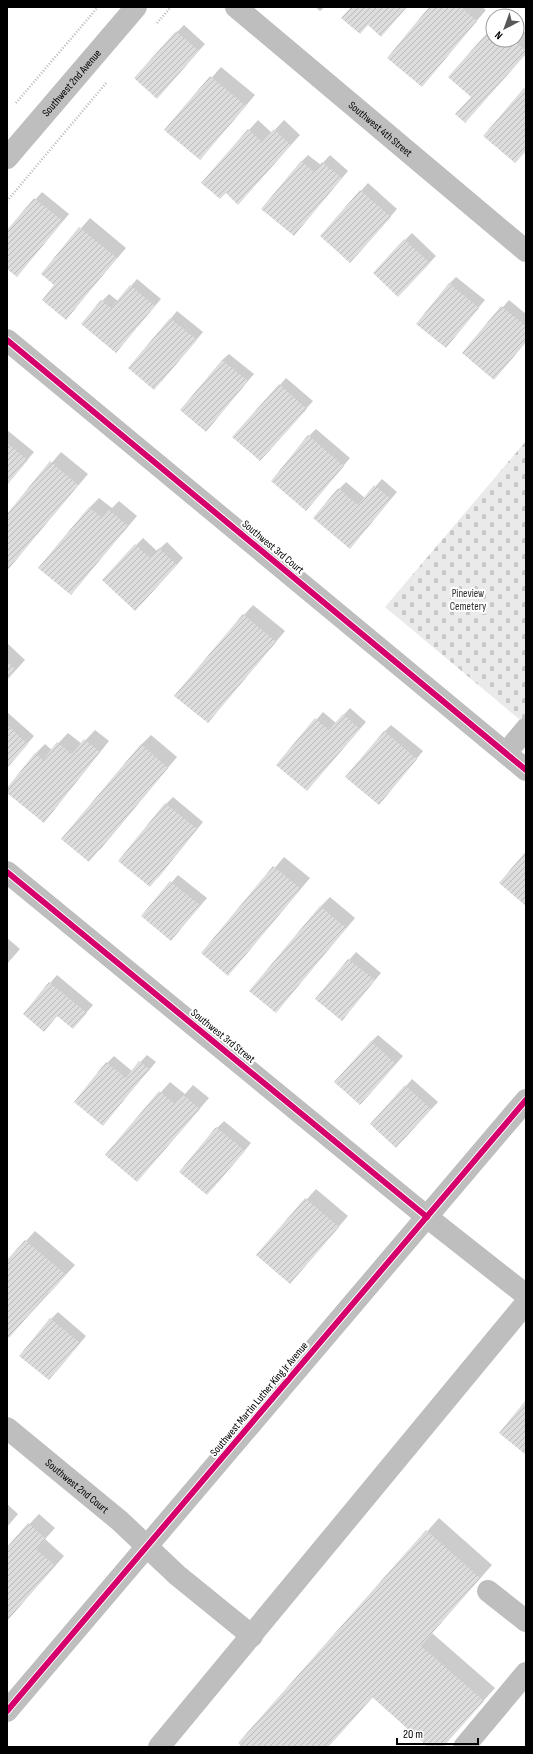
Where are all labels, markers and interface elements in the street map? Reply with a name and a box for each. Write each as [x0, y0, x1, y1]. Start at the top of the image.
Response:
north arrow [485, 8, 525, 48]
text: N [492, 28, 505, 42]
street label: Southwest 2nd Avenue [39, 47, 104, 119]
street label: Southwest 4th Street [346, 98, 416, 160]
street label: Southwest 3rd Court [240, 517, 307, 577]
park label: Pineview Cemetery [450, 587, 487, 613]
street label: Southwest 3rd Street [188, 1006, 258, 1066]
street label: Southwest Martin Luther King Jr Avenue [207, 1339, 311, 1459]
street label: Southwest 2nd Court [43, 1456, 112, 1516]
scale bar [397, 1720, 478, 1746]
text: 20 m [403, 1727, 423, 1742]

